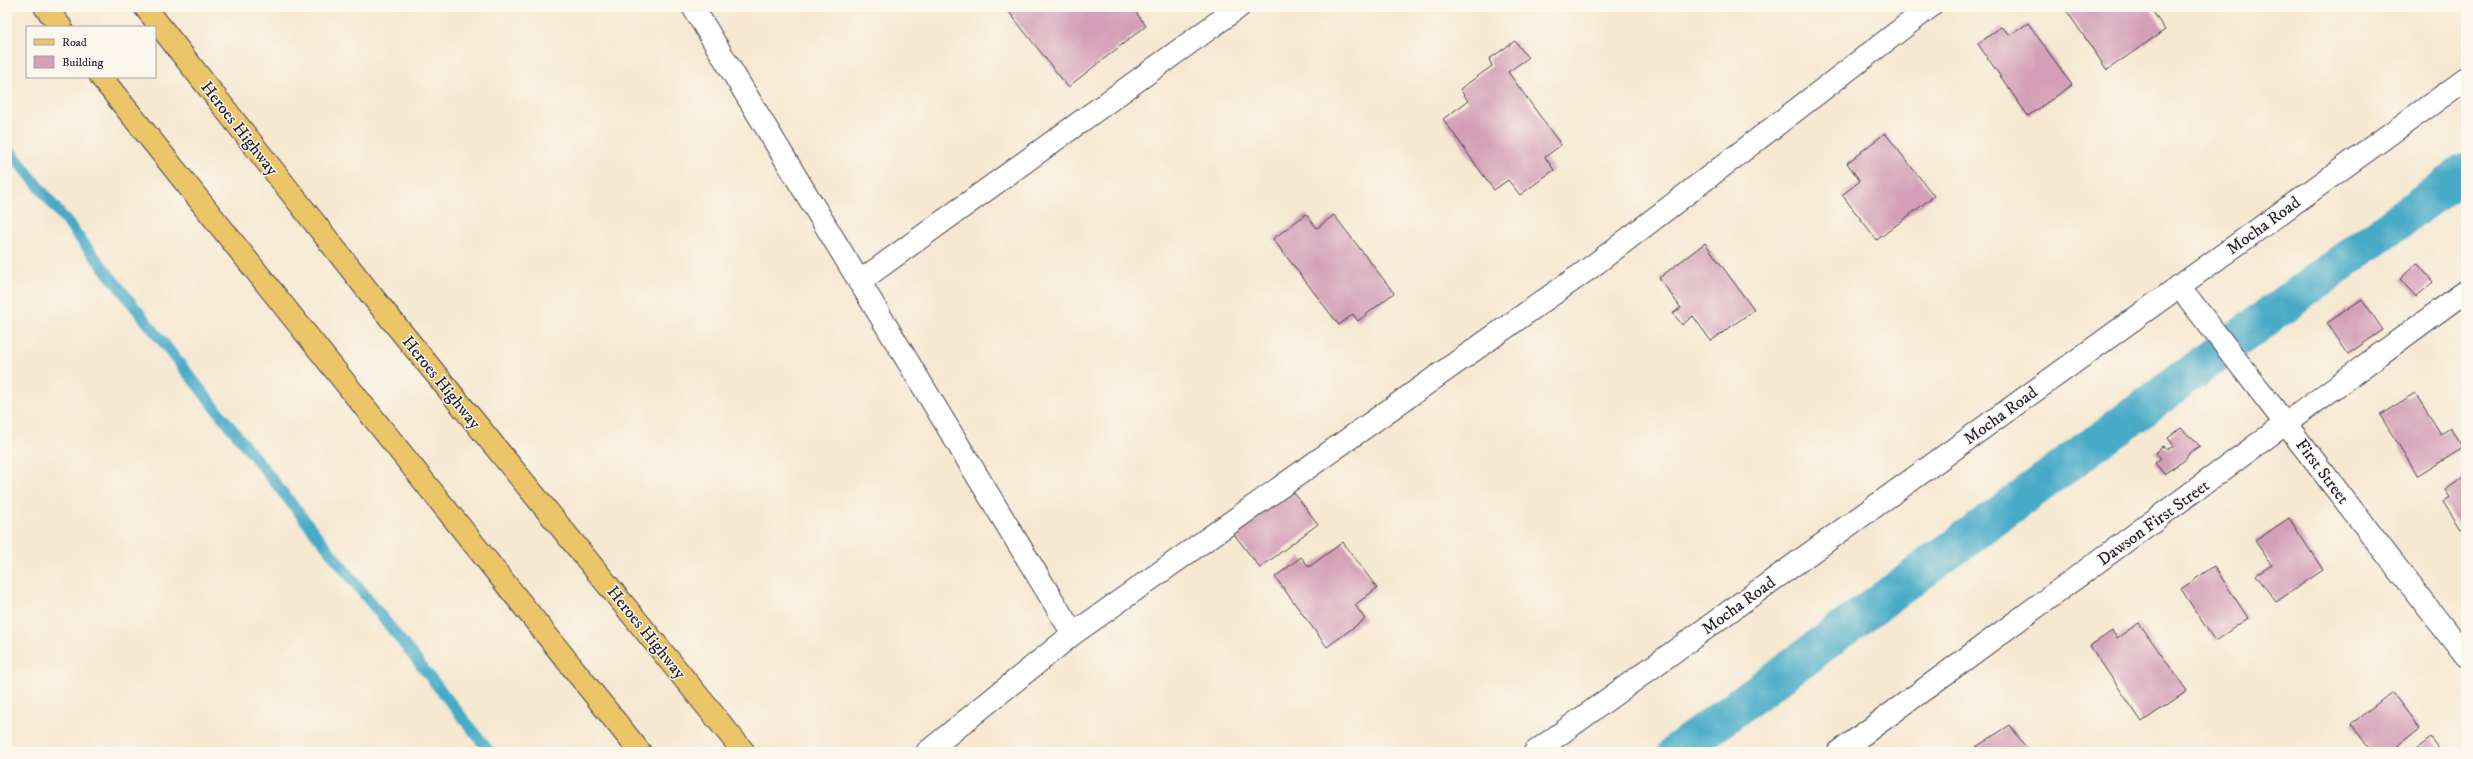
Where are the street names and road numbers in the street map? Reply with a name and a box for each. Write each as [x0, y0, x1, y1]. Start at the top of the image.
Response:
street label: Heroes Highway [196, 77, 283, 181]
street label: Mocha Road [2222, 191, 2305, 260]
street label: Heroes Highway [397, 331, 486, 434]
street label: Mocha Road [1959, 381, 2042, 450]
street label: First Street [2291, 435, 2354, 509]
street label: Dawson First Street [2093, 474, 2214, 571]
street label: Mocha Road [1697, 571, 1780, 640]
street label: Heroes Highway [602, 581, 691, 684]

